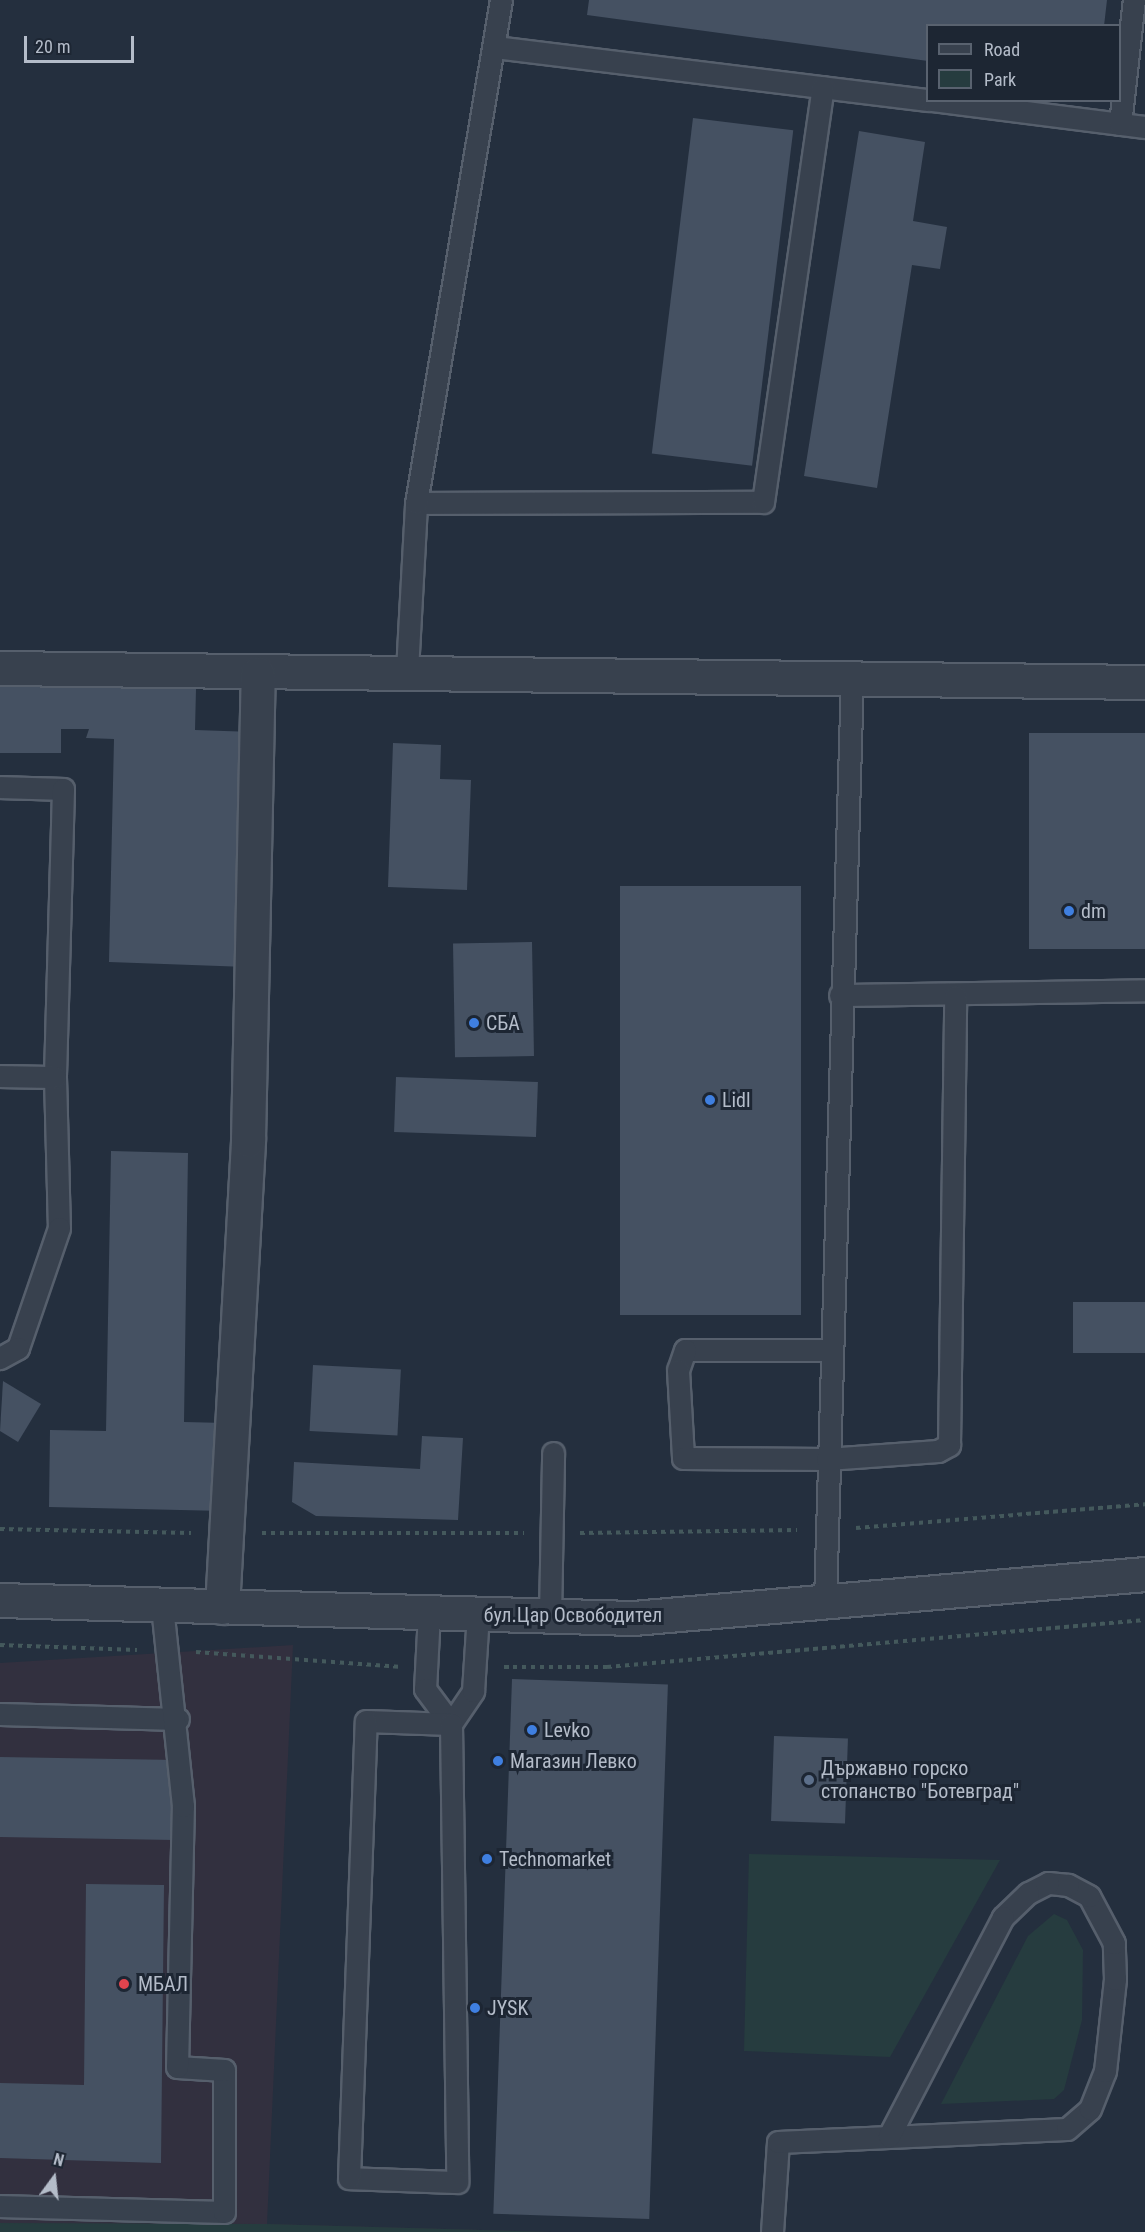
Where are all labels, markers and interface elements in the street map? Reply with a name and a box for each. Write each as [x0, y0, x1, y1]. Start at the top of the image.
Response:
scale bar [27, 24, 136, 62]
legend [926, 24, 1121, 102]
text: 20 m [35, 36, 70, 57]
text: Road [984, 39, 1020, 60]
text: Park [984, 69, 1016, 90]
place label: dm [1081, 899, 1106, 923]
marker: dm [1062, 904, 1076, 918]
place label: СБА [486, 1011, 520, 1035]
marker: СБА [467, 1016, 481, 1030]
place label: Lidl [722, 1088, 751, 1112]
marker: Lidl [703, 1093, 717, 1107]
street label: бул.Цар Освободител [484, 1603, 662, 1627]
place label: Levko [544, 1718, 590, 1742]
marker: Levko [525, 1723, 539, 1737]
place label: Магазин Левко [510, 1749, 637, 1773]
marker: Магазин Левко [491, 1754, 505, 1768]
place label: Държавно горско стопанство "Ботевград" [821, 1756, 1019, 1803]
marker: Държавно горско стопанство "Ботевград" [802, 1773, 816, 1787]
place label: Technomarket [499, 1847, 611, 1871]
marker: Technomarket [480, 1852, 494, 1866]
place label: МБАЛ [138, 1972, 188, 1996]
marker: МБАЛ [115, 1975, 133, 1993]
place label: JYSK [487, 1996, 528, 2020]
marker: JYSK [468, 2001, 482, 2015]
north arrow [24, 2148, 84, 2208]
text: N [52, 2150, 66, 2171]

